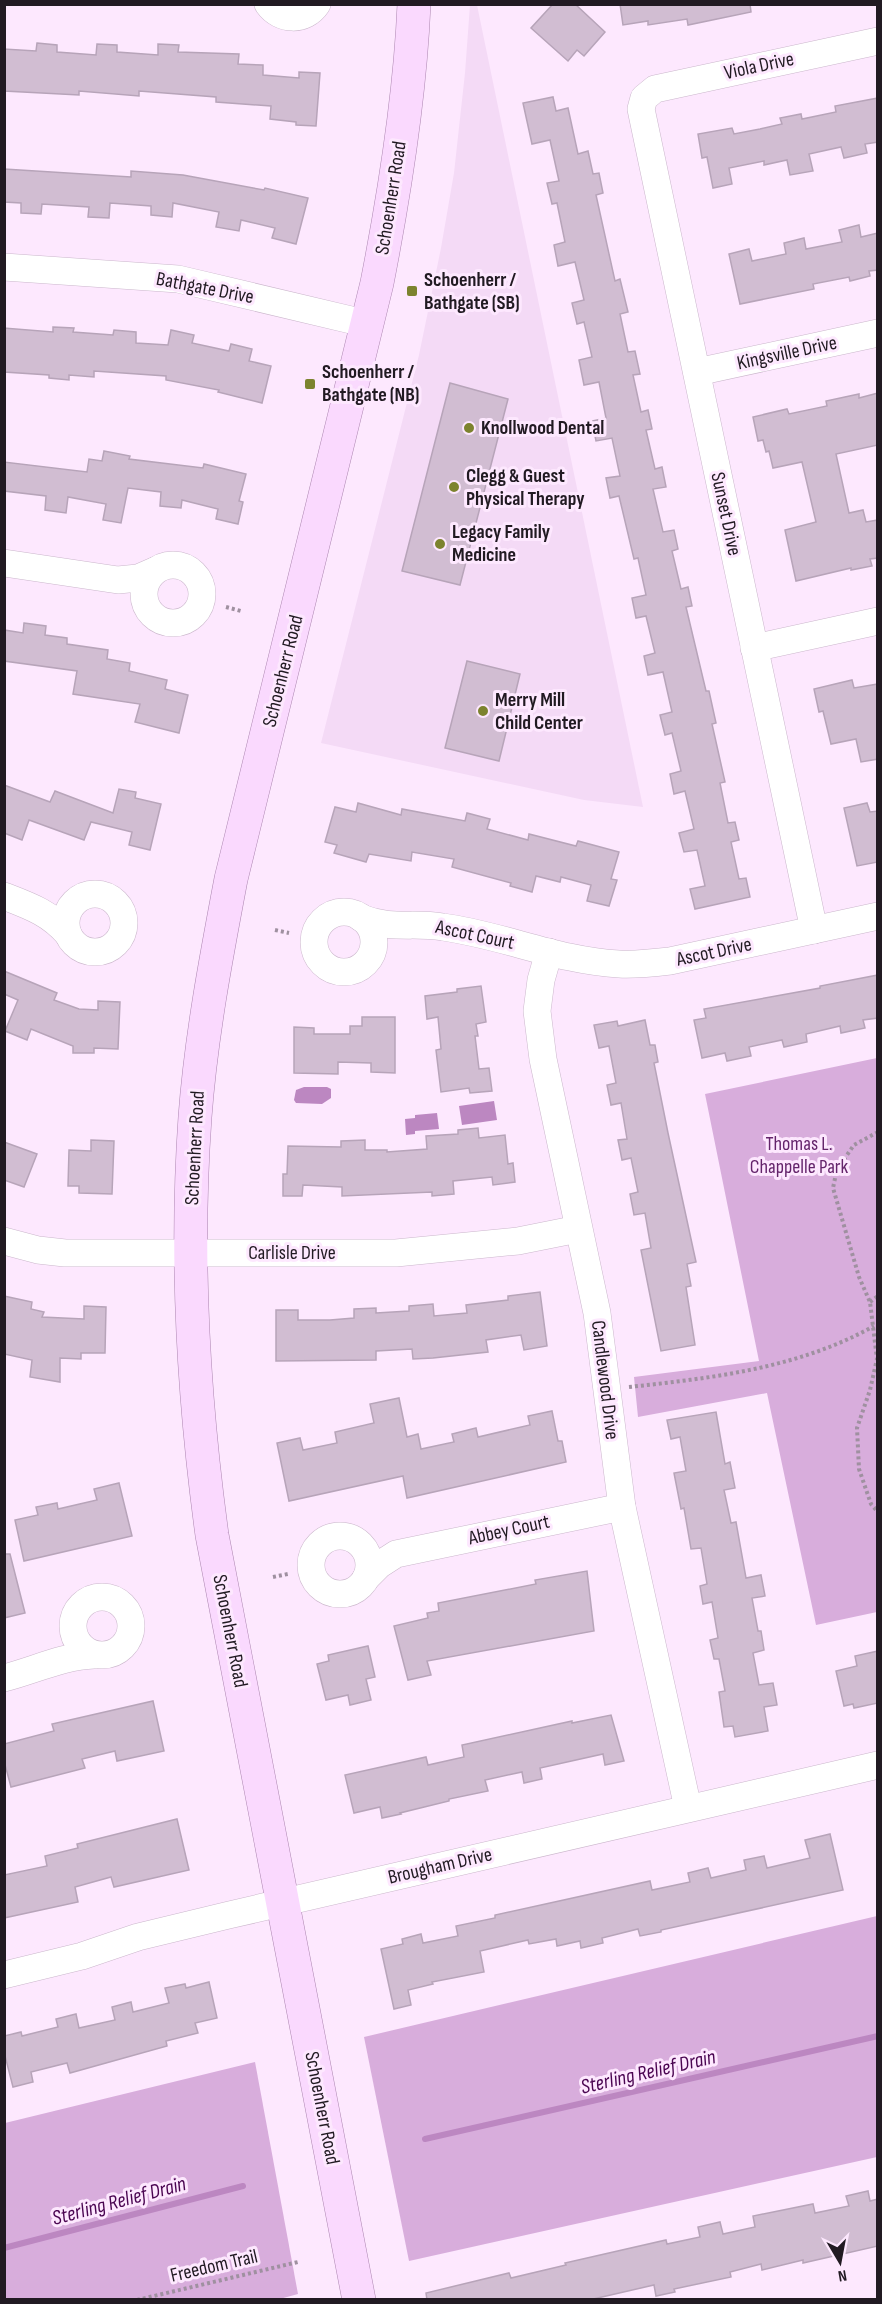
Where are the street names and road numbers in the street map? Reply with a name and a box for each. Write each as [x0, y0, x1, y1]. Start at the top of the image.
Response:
street label: Viola Drive [722, 47, 796, 85]
street label: Schoenherr Road [370, 140, 412, 256]
street label: Bathgate Drive [154, 267, 256, 309]
street label: Kingsville Drive [735, 331, 839, 375]
street label: Sunset Drive [705, 470, 747, 558]
street label: Schoenherr Road [257, 612, 309, 730]
street label: Ascot Court [433, 915, 516, 955]
street label: Ascot Drive [673, 932, 754, 972]
street label: Schoenherr Road [180, 1090, 210, 1206]
street label: Carlisle Drive [248, 1241, 336, 1265]
street label: Candlewood Drive [586, 1319, 624, 1441]
street label: Abbey Court [465, 1510, 552, 1551]
street label: Schoenherr Road [207, 1572, 253, 1690]
street label: Brougham Drive [386, 1842, 494, 1890]
street label: Schoenherr Road [299, 2049, 345, 2167]
street label: Freedom Trail [168, 2244, 260, 2288]

